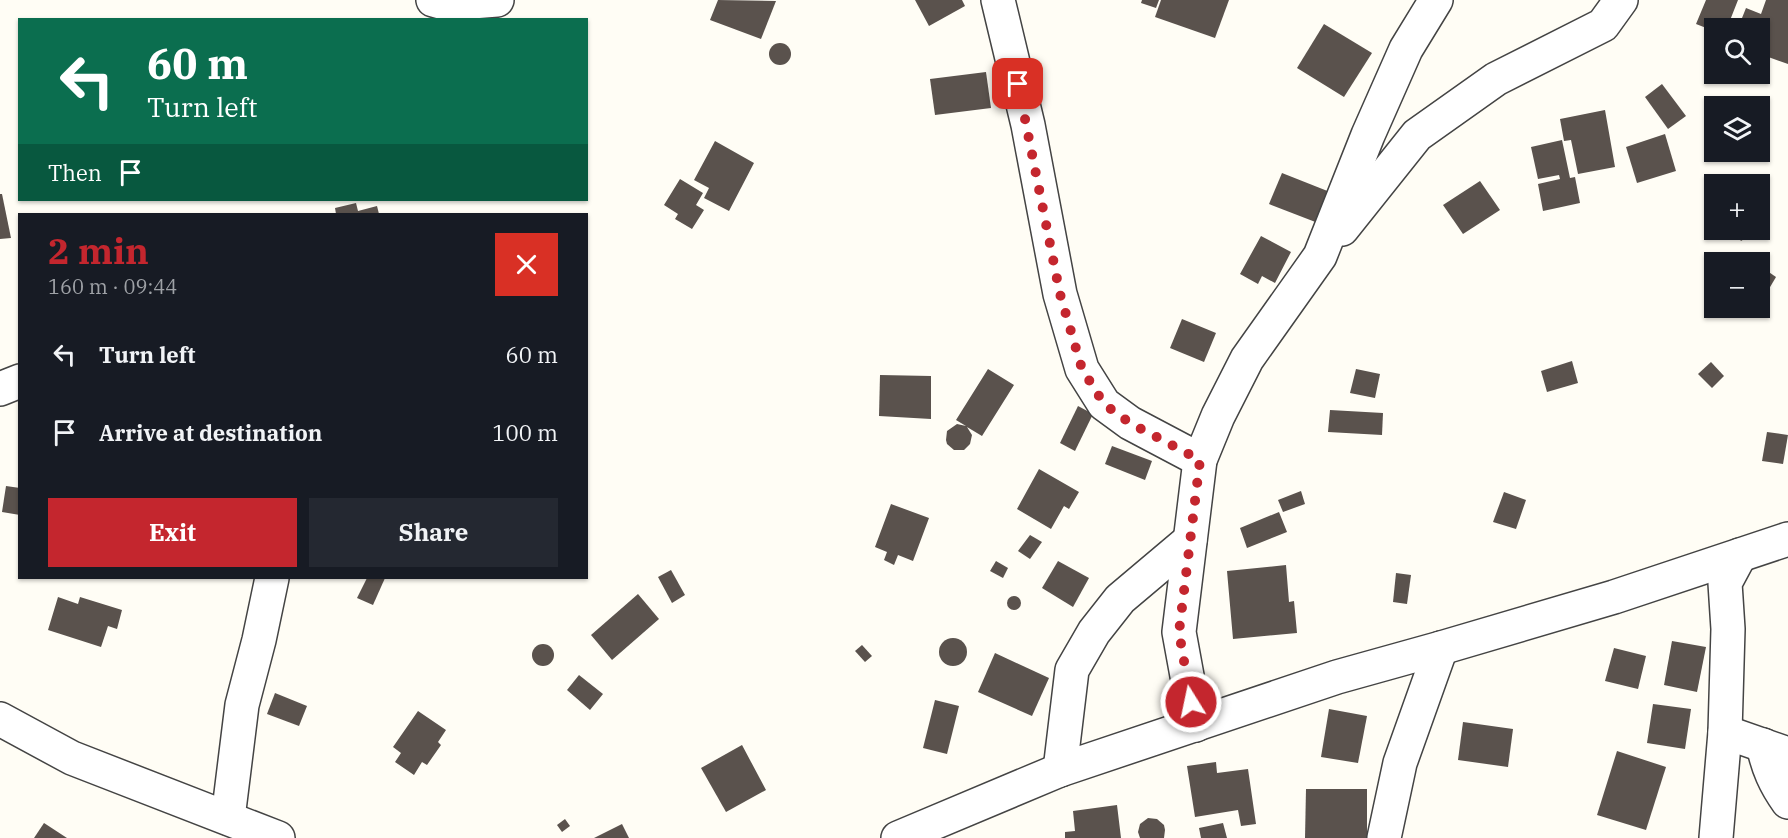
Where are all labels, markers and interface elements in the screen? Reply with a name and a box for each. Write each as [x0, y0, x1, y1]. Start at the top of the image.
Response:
map controls [1704, 18, 1770, 318]
button: search [1704, 18, 1770, 84]
text: 60 m [147, 36, 248, 91]
icon: left [48, 42, 126, 120]
pin [992, 58, 1043, 109]
icon: arrive [1001, 67, 1034, 100]
text: Turn left [147, 89, 258, 124]
button: layers [1704, 96, 1770, 162]
icon: arrive [114, 156, 147, 189]
text: Then [48, 158, 102, 187]
button: + [1704, 174, 1770, 240]
text: 2 min [48, 227, 149, 274]
button: close [495, 233, 558, 296]
button: − [1704, 252, 1770, 318]
text: 160 m · 09:44 [48, 273, 177, 300]
icon: left [48, 338, 81, 371]
text: Turn left [99, 340, 195, 369]
text: 60 m [506, 340, 558, 369]
icon: arrive [48, 416, 81, 449]
text: Arrive at destination [99, 418, 322, 447]
text: 100 m [492, 418, 558, 447]
button: Exit [48, 498, 297, 567]
button: Share [309, 498, 558, 567]
position arrow [1159, 670, 1223, 734]

